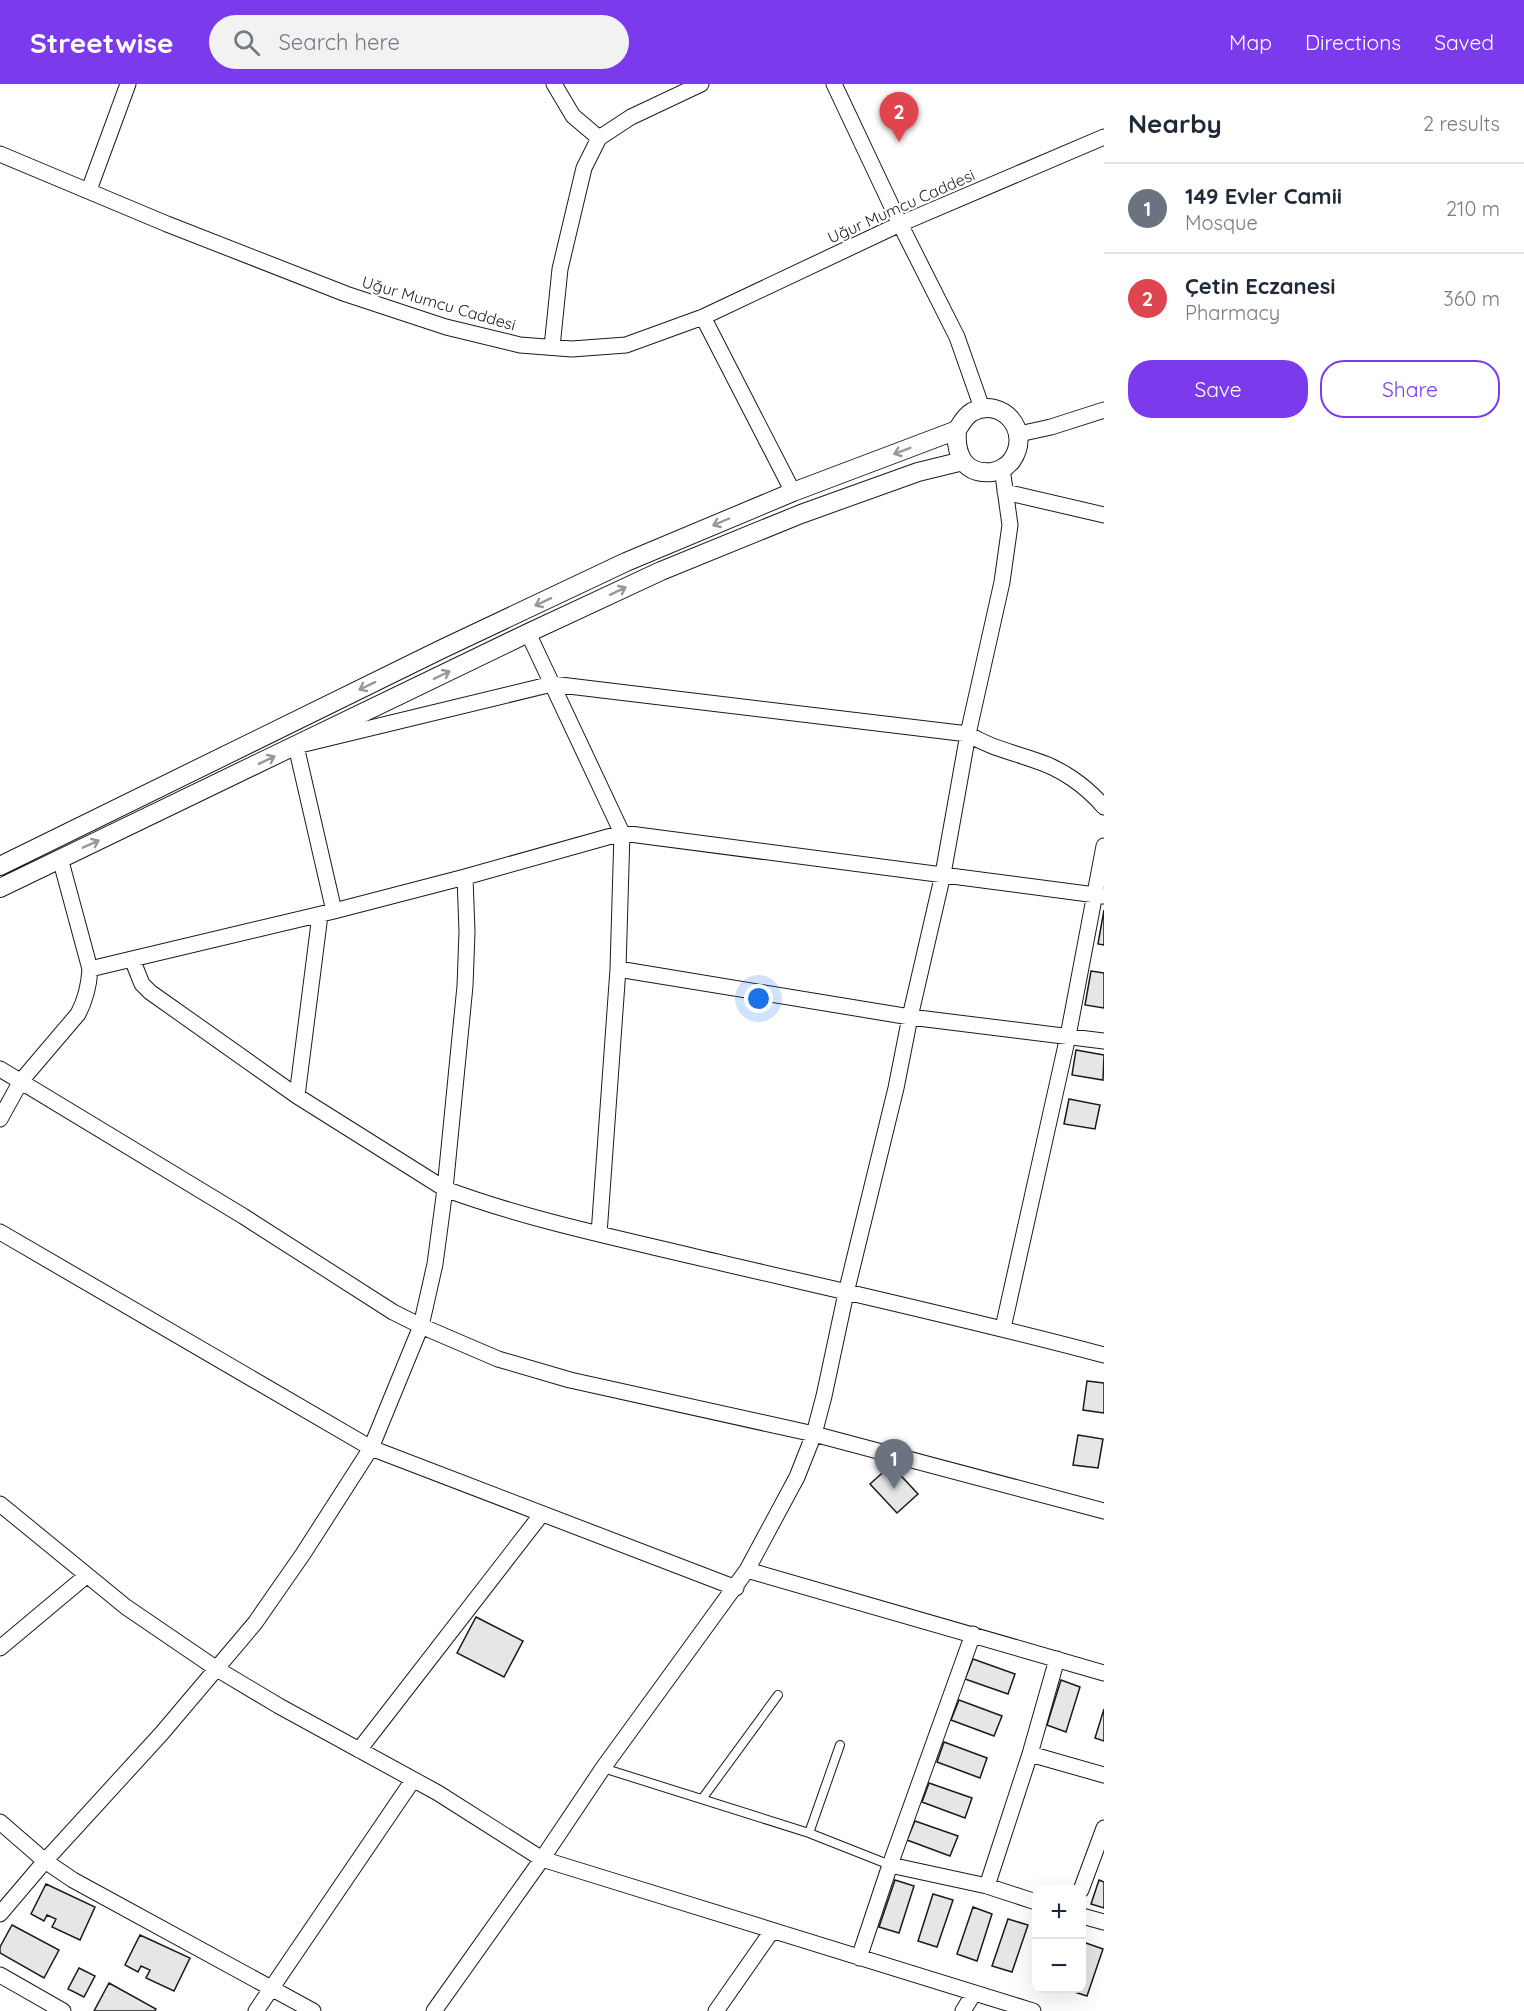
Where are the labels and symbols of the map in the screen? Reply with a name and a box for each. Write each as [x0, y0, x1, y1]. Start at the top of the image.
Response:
pin: 2 [880, 92, 918, 142]
street label: Uğur Mumcu Caddesi [824, 164, 978, 248]
street label: Uğur Mumcu Caddesi [360, 271, 518, 335]
one-way arrow [893, 446, 912, 457]
one-way arrow [712, 517, 731, 528]
one-way arrow [609, 585, 627, 597]
one-way arrow [534, 596, 552, 608]
one-way arrow [432, 668, 450, 680]
one-way arrow [359, 681, 377, 693]
one-way arrow [257, 754, 275, 765]
one-way arrow [81, 838, 99, 850]
your location [744, 984, 773, 1013]
pin: 1 [874, 1440, 914, 1489]

